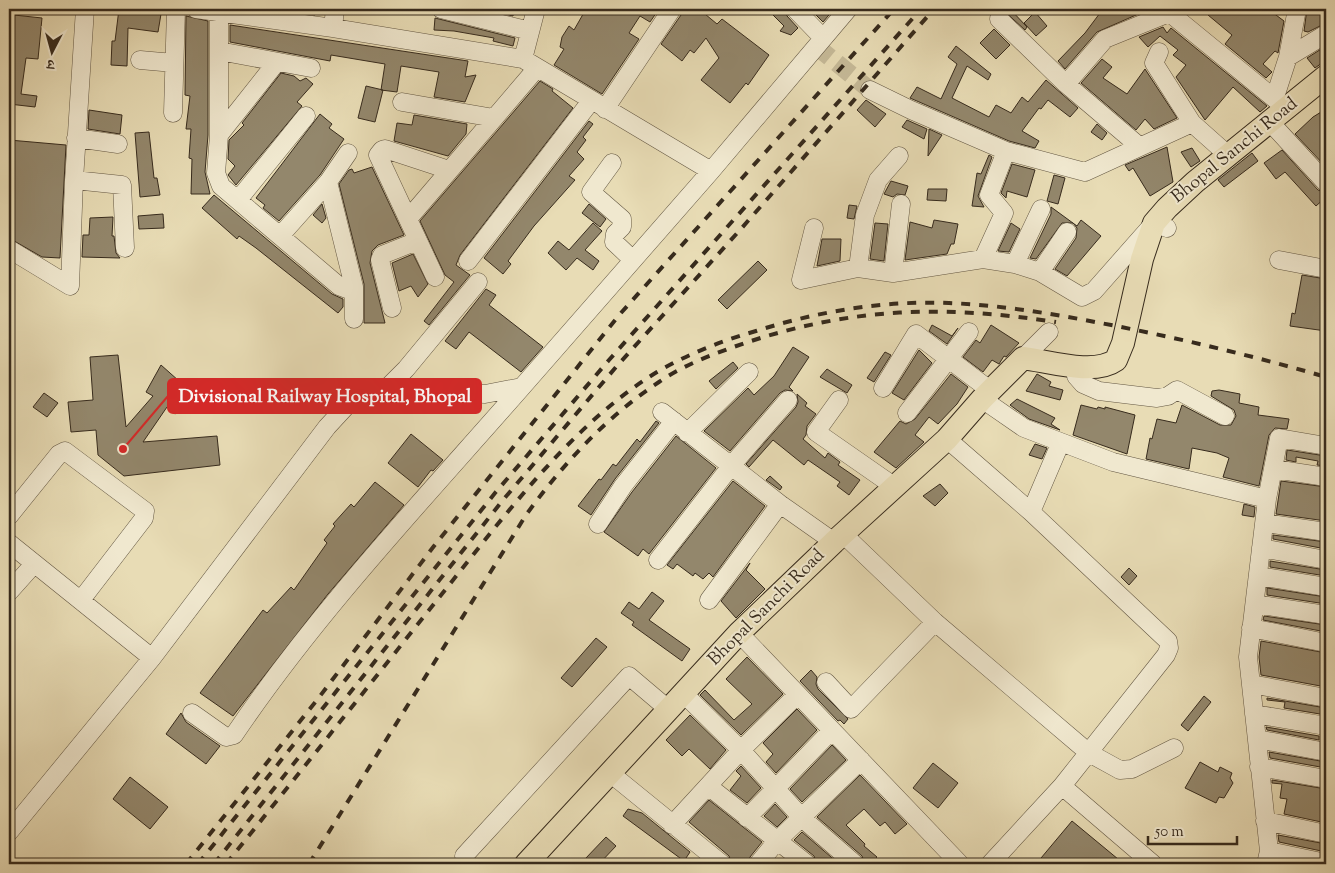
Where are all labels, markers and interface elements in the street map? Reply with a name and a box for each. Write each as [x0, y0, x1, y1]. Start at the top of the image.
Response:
north arrow [28, 28, 78, 78]
text: उ [45, 53, 56, 73]
street label: Bhopal Sanchi Road [1166, 92, 1304, 210]
callout: Divisional Railway Hospital, Bhopal [168, 379, 481, 413]
text: Divisional Railway Hospital, Bhopal [178, 384, 472, 411]
street label: Bhopal Sanchi Road [703, 544, 831, 672]
scale bar [1148, 813, 1236, 845]
text: 50 m [1154, 822, 1184, 843]

